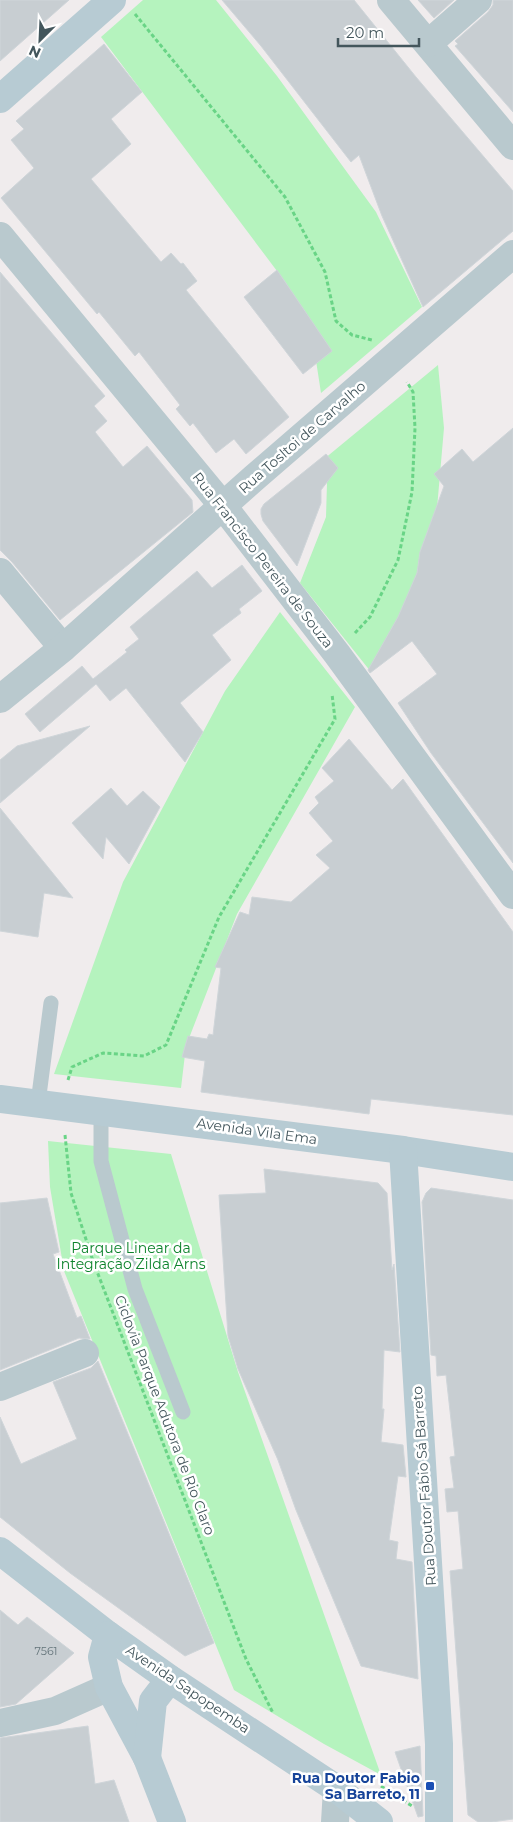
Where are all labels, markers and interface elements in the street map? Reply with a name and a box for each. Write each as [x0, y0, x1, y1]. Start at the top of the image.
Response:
north arrow [15, 15, 65, 65]
scale bar [338, 15, 419, 47]
text: 20 m [346, 23, 384, 42]
text: N [26, 41, 44, 62]
street label: Rua Tosltoi de Carvalho [235, 377, 369, 497]
street label: Rua Francisco Pereira de Souza [189, 468, 337, 652]
street label: Avenida Vila Ema [196, 1114, 318, 1148]
park label: Parque Linear da Integração Zilda Arns [57, 1239, 206, 1273]
street label: Ciclovia Parque Adutora de Rio Claro [111, 1292, 219, 1538]
street label: Rua Doutor Fábio Sá Barreto [408, 1385, 440, 1586]
street label: Avenida Sapopemba [123, 1641, 253, 1737]
house number: 7561 [34, 1644, 58, 1658]
place label: Rua Doutor Fabio Sa Barreto, 11 [292, 1769, 420, 1803]
marker: Rua Doutor Fabio Sa Barreto, 11 [424, 1780, 436, 1792]

